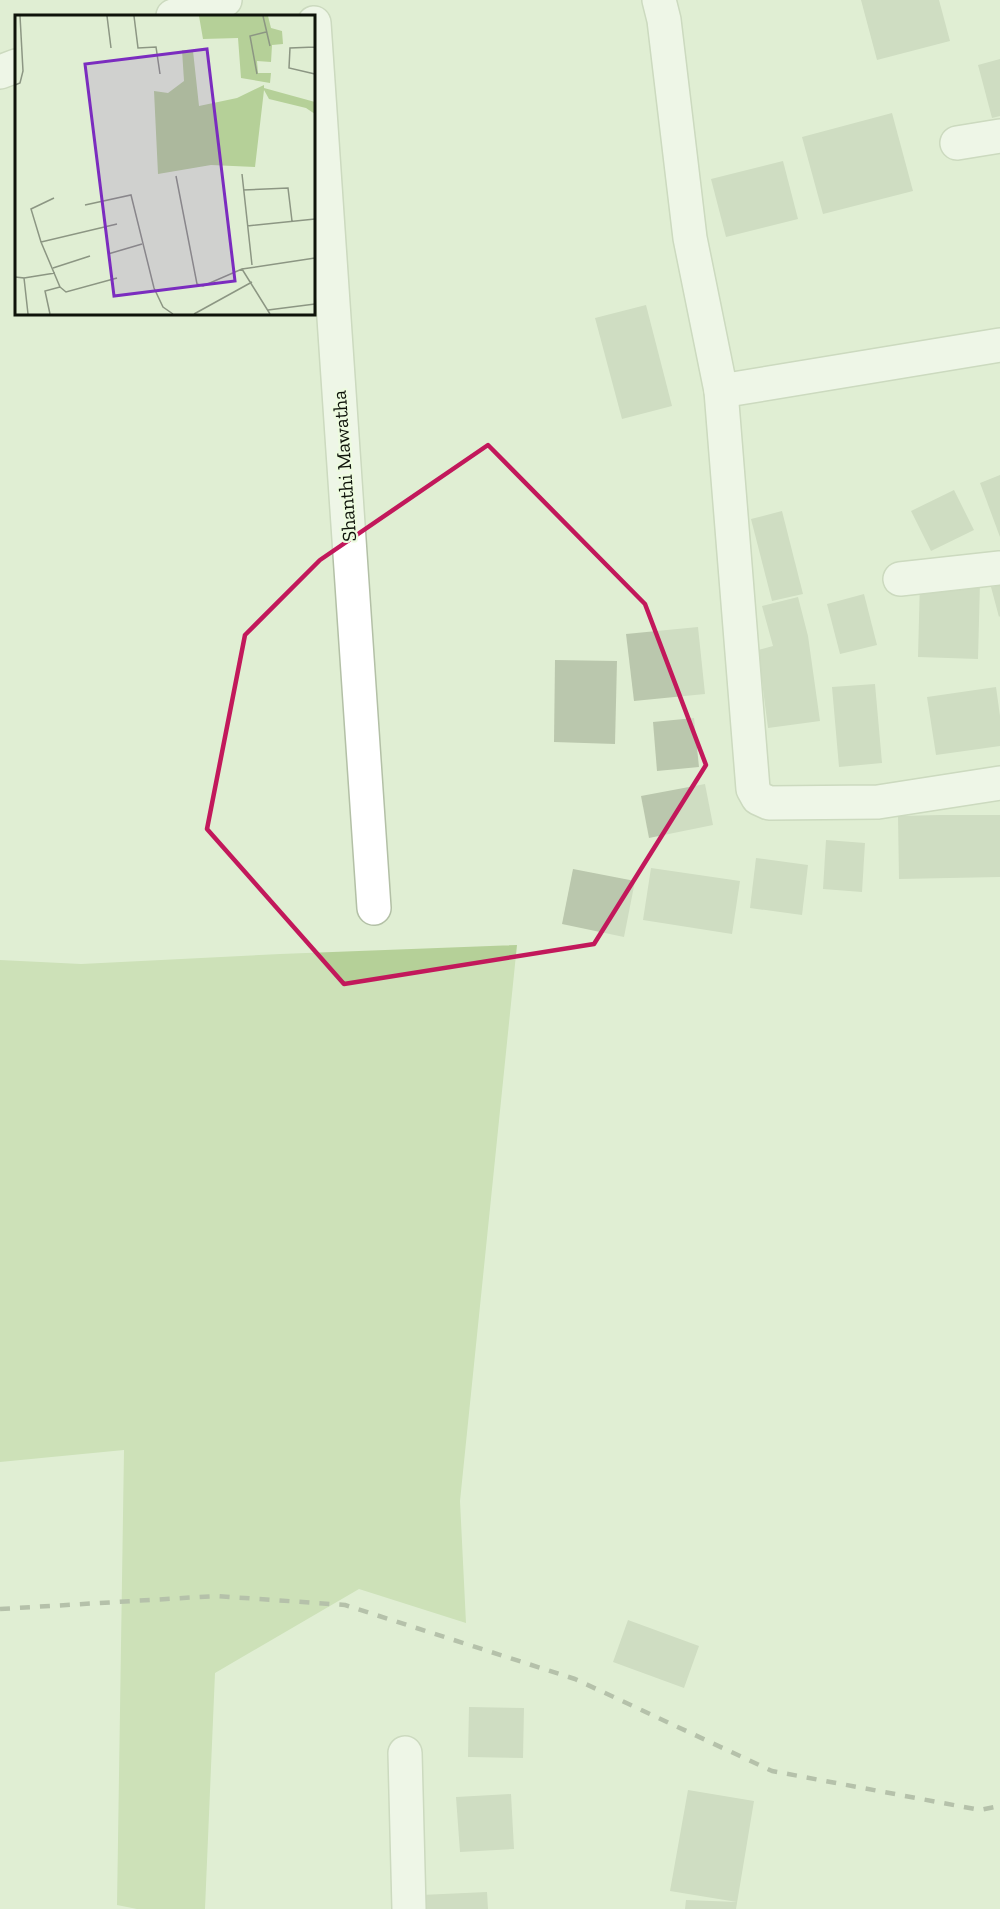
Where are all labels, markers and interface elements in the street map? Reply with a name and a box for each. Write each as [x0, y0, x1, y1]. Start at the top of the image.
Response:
inset map [15, 15, 315, 315]
street label: Shanthi Mawatha [327, 389, 361, 543]

